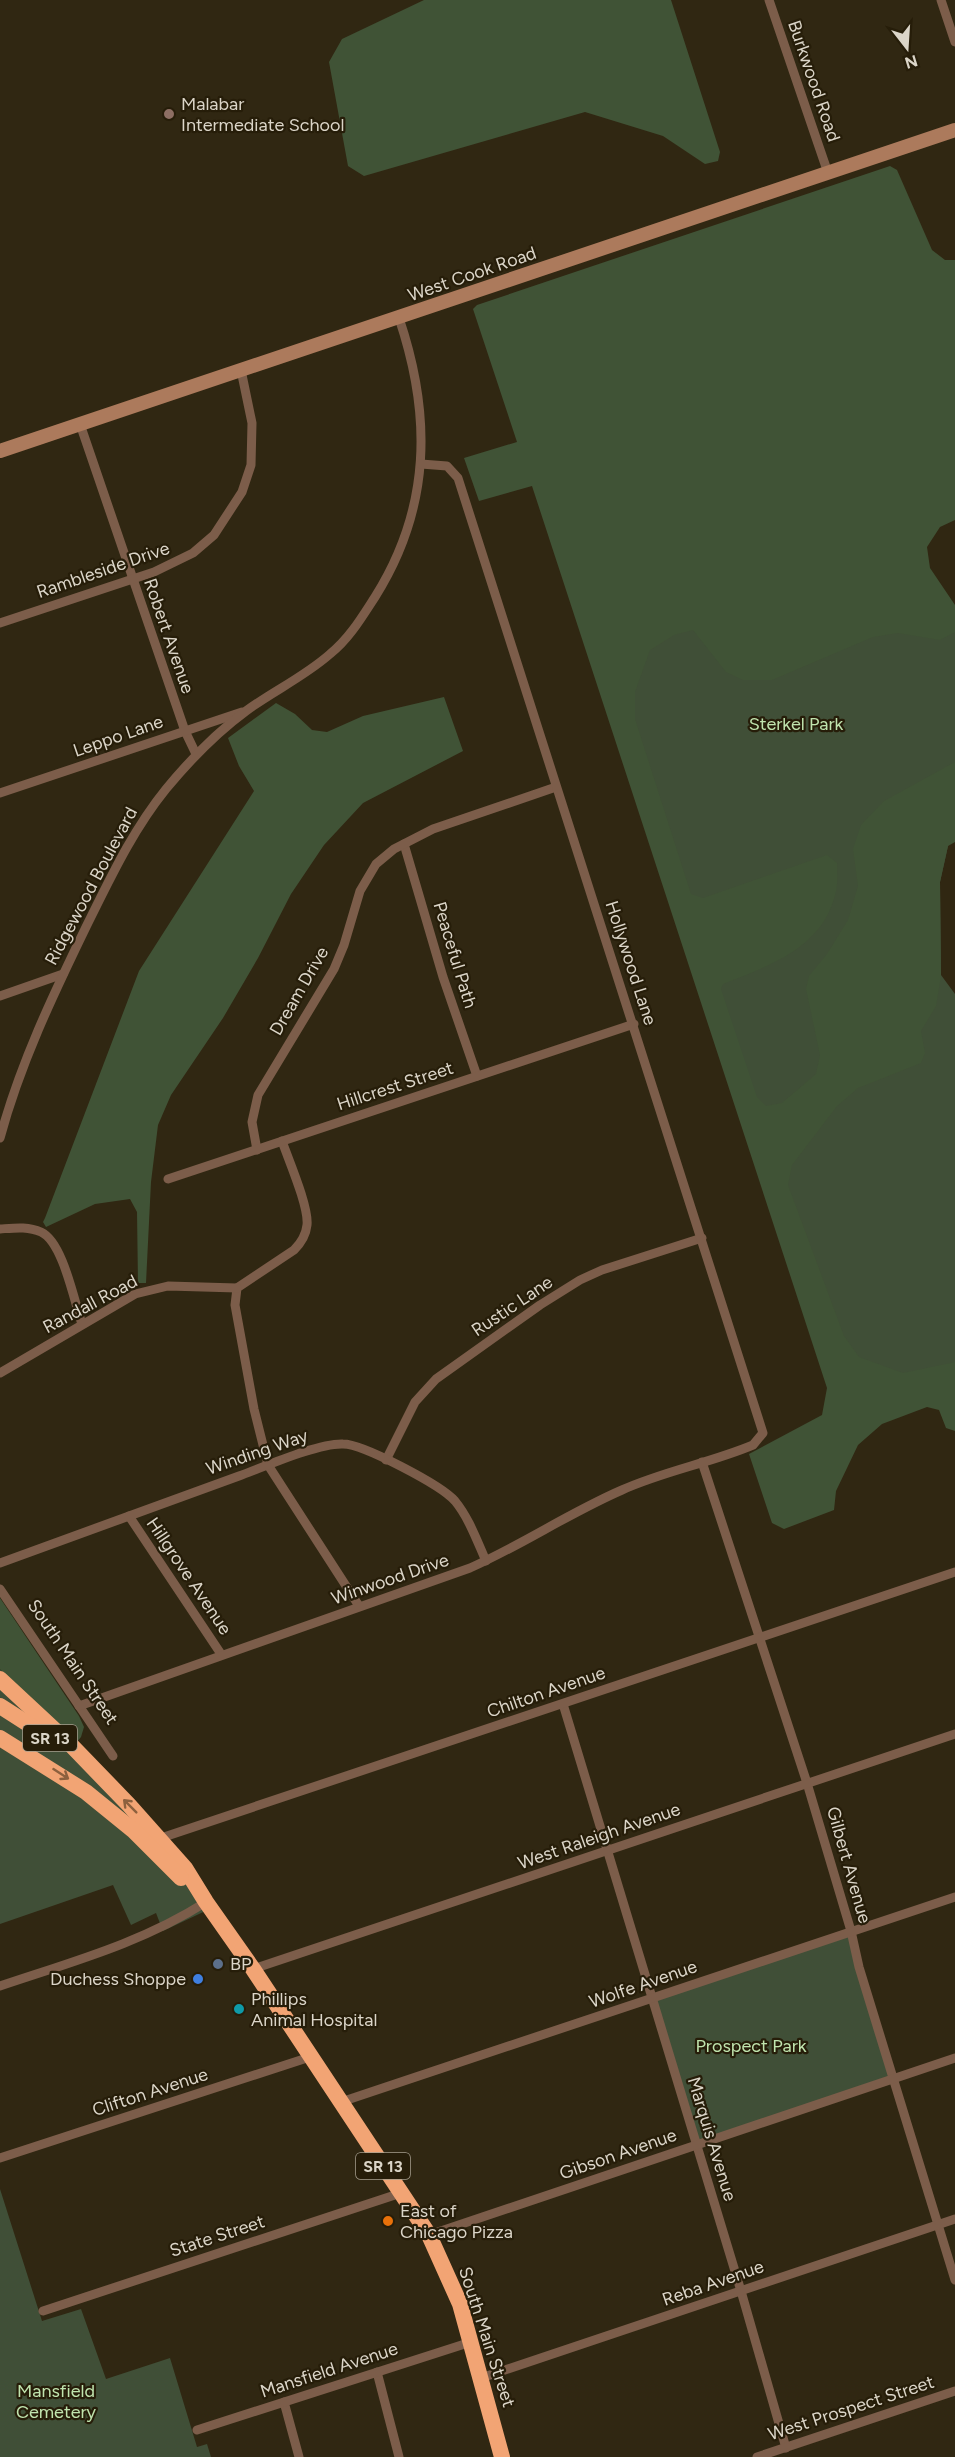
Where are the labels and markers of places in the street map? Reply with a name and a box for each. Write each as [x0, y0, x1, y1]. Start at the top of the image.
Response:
place label: Malabar Intermediate School [181, 93, 344, 136]
marker: Malabar Intermediate School [162, 107, 176, 121]
place label: BP [230, 1953, 251, 1975]
marker: BP [211, 1957, 225, 1971]
place label: Duchess Shoppe [50, 1968, 186, 1990]
marker: Duchess Shoppe [191, 1972, 205, 1986]
place label: Phillips Animal Hospital [251, 1988, 377, 2031]
marker: Phillips Animal Hospital [232, 2002, 246, 2016]
place label: East of Chicago Pizza [400, 2200, 513, 2243]
marker: East of Chicago Pizza [381, 2214, 395, 2228]

